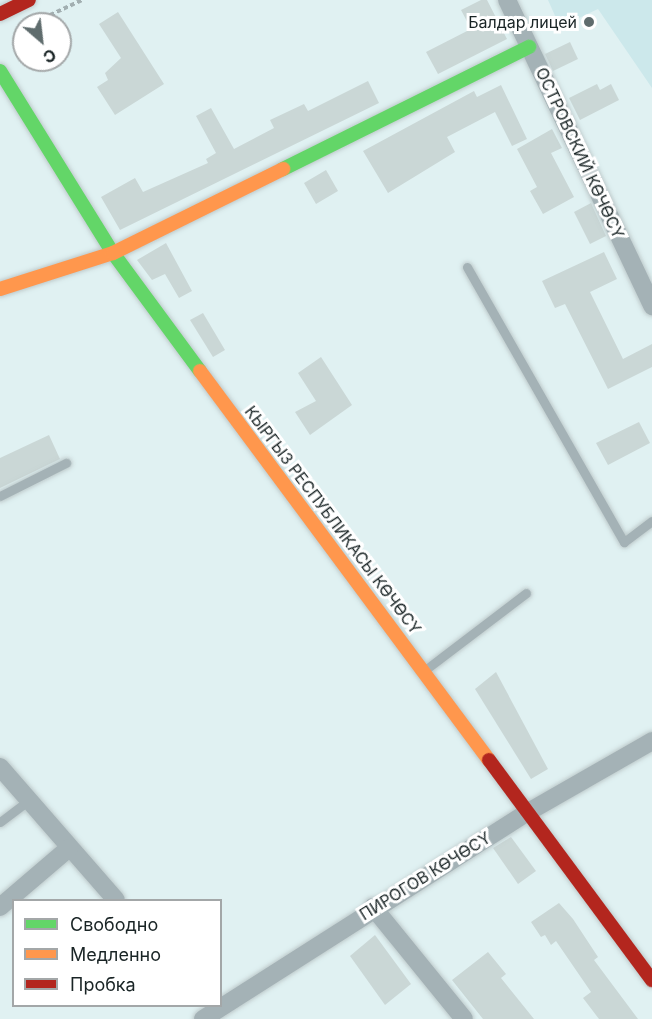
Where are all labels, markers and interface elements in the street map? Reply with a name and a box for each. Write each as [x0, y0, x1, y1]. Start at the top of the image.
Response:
north arrow [12, 12, 72, 72]
place label: Балдар лицей [468, 12, 577, 32]
marker: Балдар лицей [582, 15, 596, 29]
text: С [40, 45, 59, 68]
street label: ОСТРОВСКИЙ КӨЧӨСҮ [532, 64, 628, 242]
street label: КЫРГЫЗ РЕСПУБЛИКАСЫ КӨЧӨСҮ [241, 402, 425, 638]
street label: ПИРОГОВ КӨЧӨСҮ [356, 828, 494, 924]
legend [12, 899, 222, 1007]
text: Свободно [70, 914, 158, 935]
text: Медленно [70, 944, 161, 965]
text: Пробка [70, 974, 136, 995]

